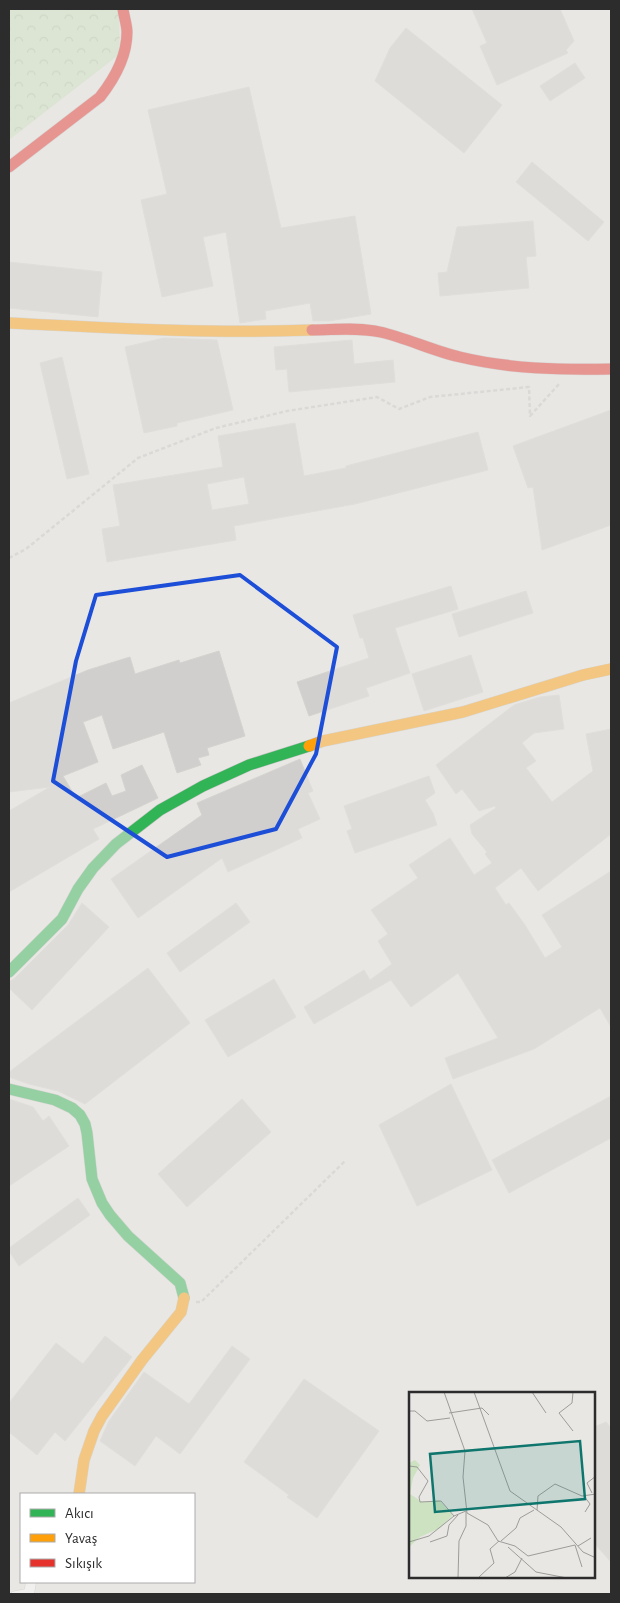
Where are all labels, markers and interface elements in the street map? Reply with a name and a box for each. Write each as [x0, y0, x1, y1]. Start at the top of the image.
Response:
inset map [409, 1392, 595, 1578]
legend [20, 1493, 195, 1583]
text: Akıcı [65, 1506, 94, 1521]
text: Yavaş [65, 1531, 97, 1546]
text: Sıkışık [65, 1556, 102, 1571]

